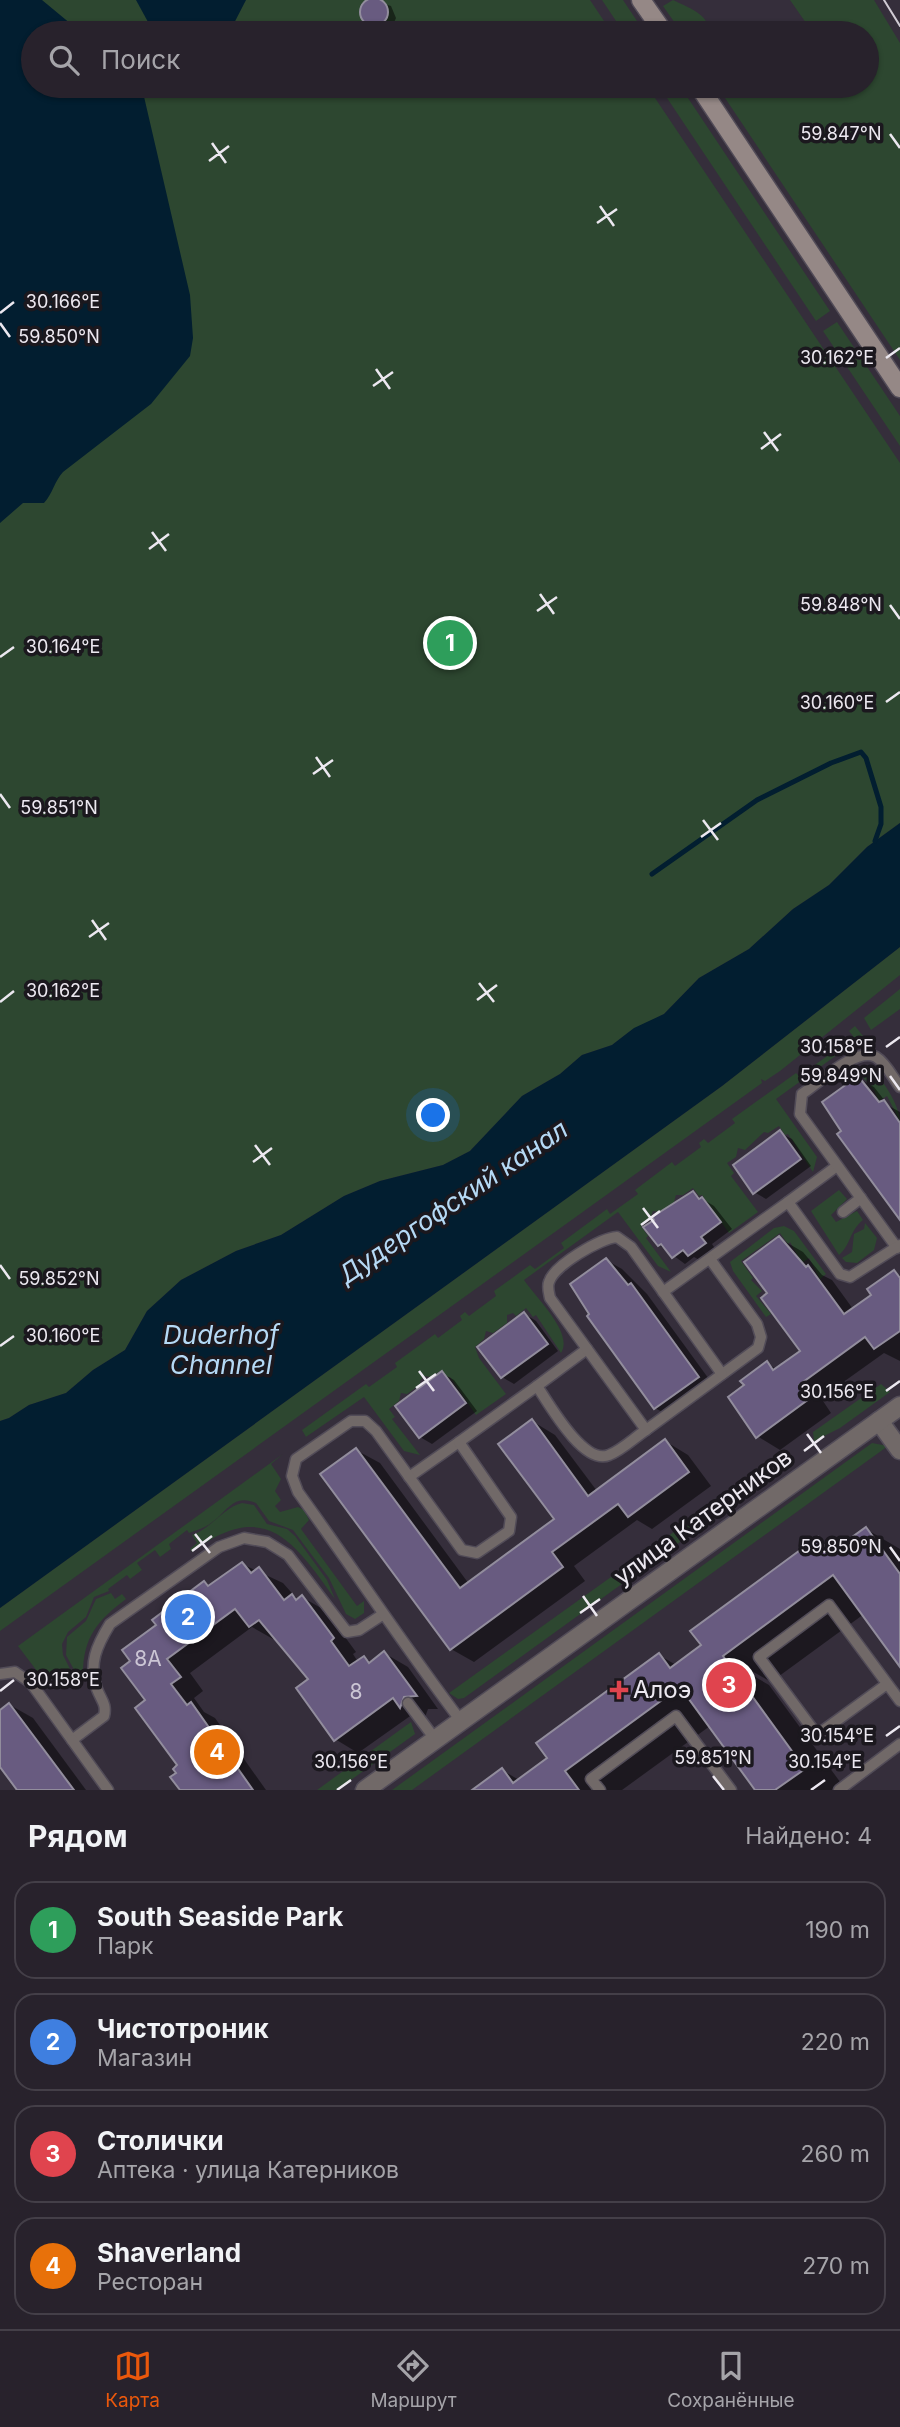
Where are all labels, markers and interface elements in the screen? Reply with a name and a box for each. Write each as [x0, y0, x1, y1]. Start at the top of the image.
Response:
search box [21, 21, 879, 98]
icon: search [45, 41, 83, 79]
text: Поиск [101, 44, 180, 75]
text: 59.847°N [800, 123, 882, 144]
text: 30.166°E [26, 291, 100, 312]
text: 59.850°N [18, 326, 100, 347]
text: 30.162°E [800, 347, 874, 368]
text: 59.848°N [800, 594, 882, 615]
pin: 1 [427, 617, 473, 669]
text: 30.164°E [26, 636, 100, 657]
text: 30.160°E [800, 692, 874, 713]
text: 59.851°N [20, 797, 98, 818]
text: 30.162°E [26, 980, 100, 1001]
text: 30.158°E [800, 1036, 874, 1057]
text: 59.849°N [800, 1065, 882, 1086]
your location [416, 1098, 450, 1132]
water label: Дудергофский канал [331, 1113, 573, 1290]
text: 59.852°N [18, 1268, 100, 1289]
water label: Duderhof Channel [163, 1319, 281, 1380]
text: 30.160°E [26, 1325, 100, 1346]
text: 30.156°E [800, 1381, 874, 1402]
street label: улица Катерников [608, 1442, 797, 1591]
text: 59.850°N [800, 1536, 882, 1557]
pin: 2 [165, 1591, 211, 1643]
house number: 8А [134, 1646, 162, 1671]
pin: 3 [706, 1659, 752, 1711]
text: 30.158°E [26, 1669, 100, 1690]
place label: Алоэ [633, 1675, 691, 1704]
house number: 8 [350, 1679, 363, 1704]
marker: Алоэ [611, 1682, 627, 1698]
text: 30.154°E [800, 1725, 874, 1746]
pin: 4 [194, 1726, 240, 1778]
text: 59.851°N [674, 1747, 752, 1768]
text: 30.156°E [314, 1751, 388, 1772]
text: 30.154°E [788, 1751, 862, 1772]
text: Рядом [28, 1818, 128, 1854]
text: Найдено: 4 [745, 1822, 872, 1850]
text: South Seaside Park [97, 1901, 343, 1932]
text: 1 [48, 1916, 58, 1944]
text: 190 m [805, 1916, 870, 1944]
text: Парк [97, 1932, 154, 1960]
text: Чистотроник [97, 2013, 269, 2044]
text: 2 [46, 2028, 60, 2056]
text: 220 m [801, 2028, 870, 2056]
text: Магазин [97, 2044, 192, 2072]
text: Столички [97, 2125, 224, 2156]
text: 3 [46, 2140, 60, 2168]
text: 260 m [801, 2140, 870, 2168]
text: Аптека · улица Катерников [97, 2156, 399, 2184]
text: Shaverland [97, 2237, 241, 2268]
text: 4 [45, 2252, 61, 2280]
text: 270 m [802, 2252, 870, 2280]
text: Ресторан [97, 2268, 203, 2296]
tab: Карта [105, 2347, 160, 2412]
tab: Маршрут [370, 2347, 457, 2412]
tab: Сохранённые [667, 2347, 795, 2412]

